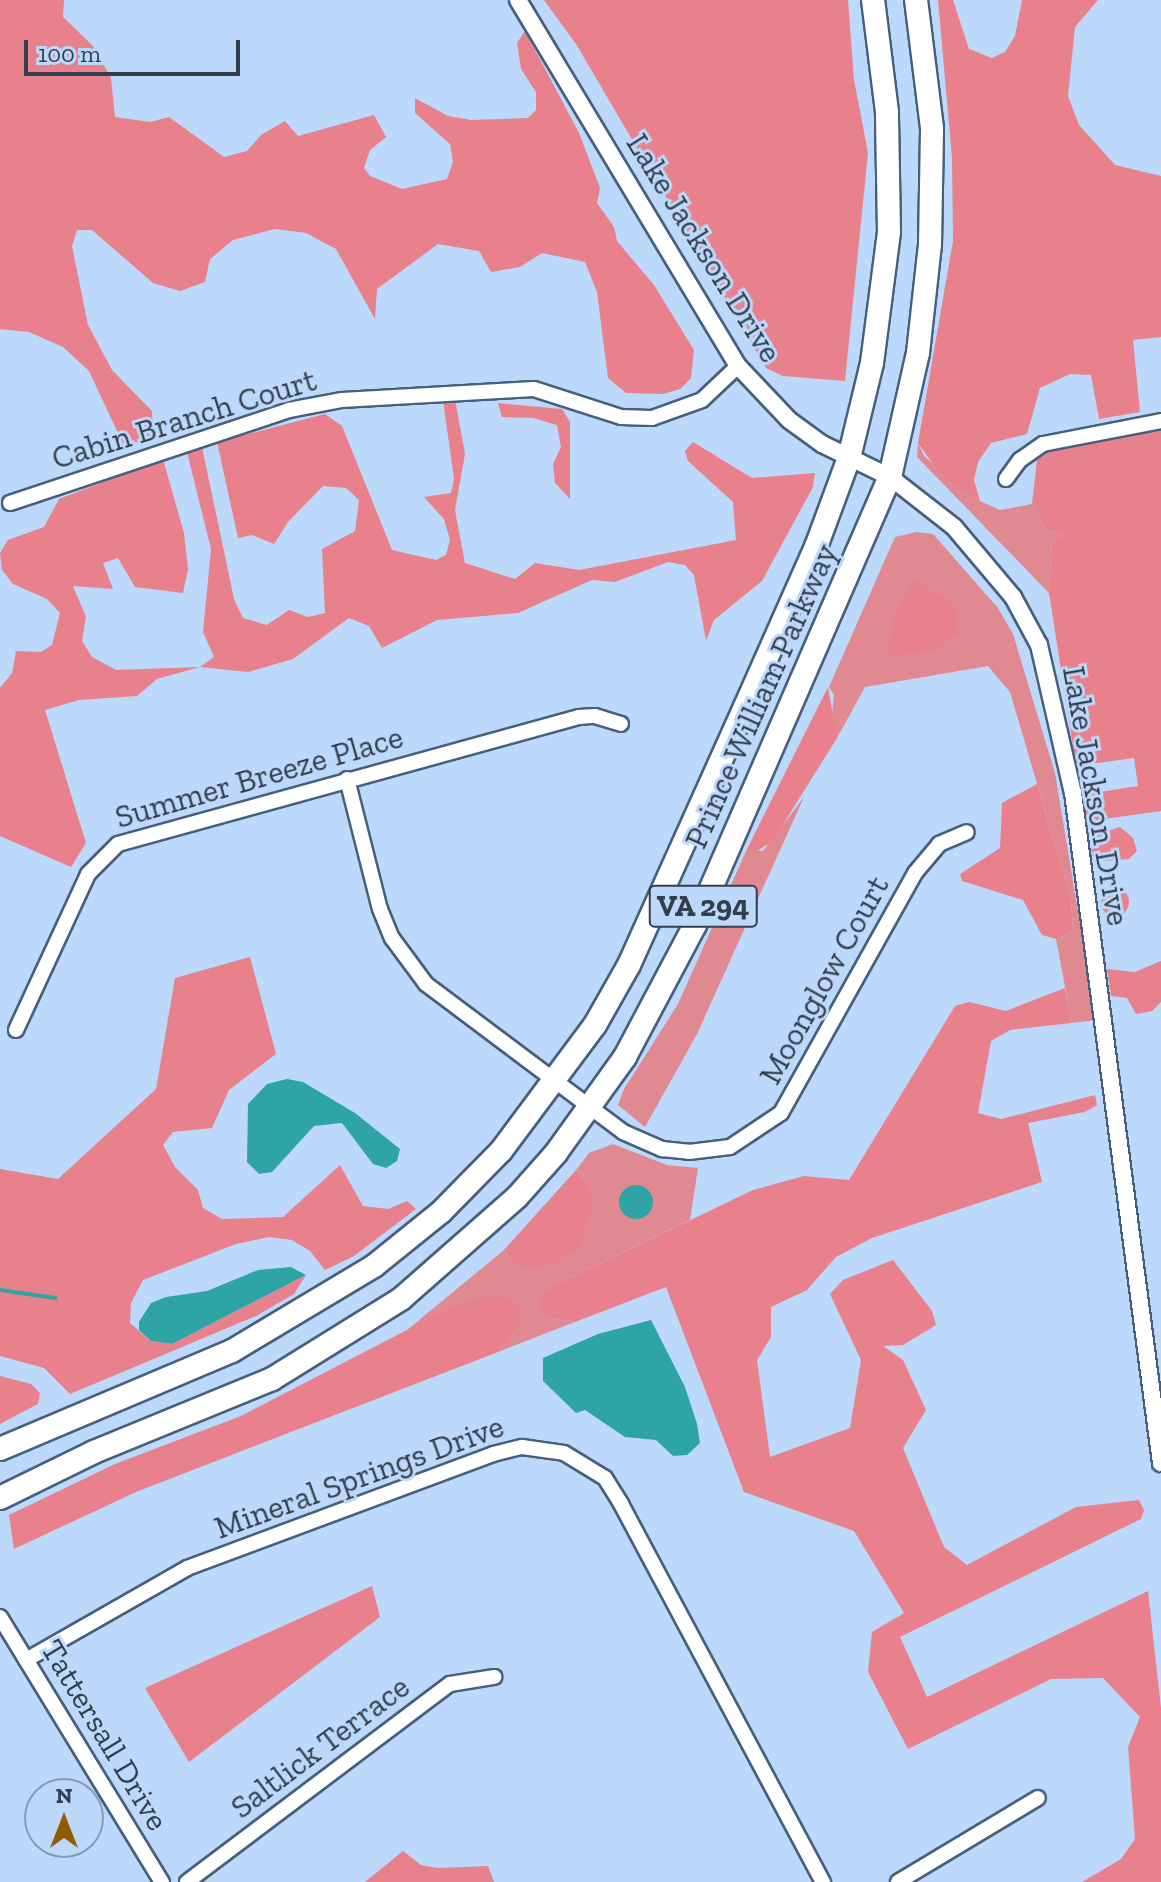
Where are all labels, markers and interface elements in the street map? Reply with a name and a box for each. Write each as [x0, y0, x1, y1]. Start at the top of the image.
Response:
scale bar [28, 24, 244, 74]
text: 100 m [38, 39, 101, 68]
street label: Lake Jackson Drive [618, 126, 790, 370]
street label: Cabin Branch Court [47, 360, 321, 478]
street label: Prince William Parkway [676, 537, 846, 855]
street label: Lake Jackson Drive [1054, 663, 1138, 929]
street label: Summer Breeze Place [110, 717, 408, 837]
street label: Moonglow Court [751, 869, 897, 1091]
road number: VA 294 [647, 880, 759, 932]
street label: Mineral Springs Drive [209, 1407, 509, 1547]
street label: Tattersall Drive [33, 1633, 177, 1837]
street label: Saltlick Terrace [223, 1667, 417, 1827]
north arrow [24, 1778, 104, 1858]
text: N [56, 1782, 72, 1809]

